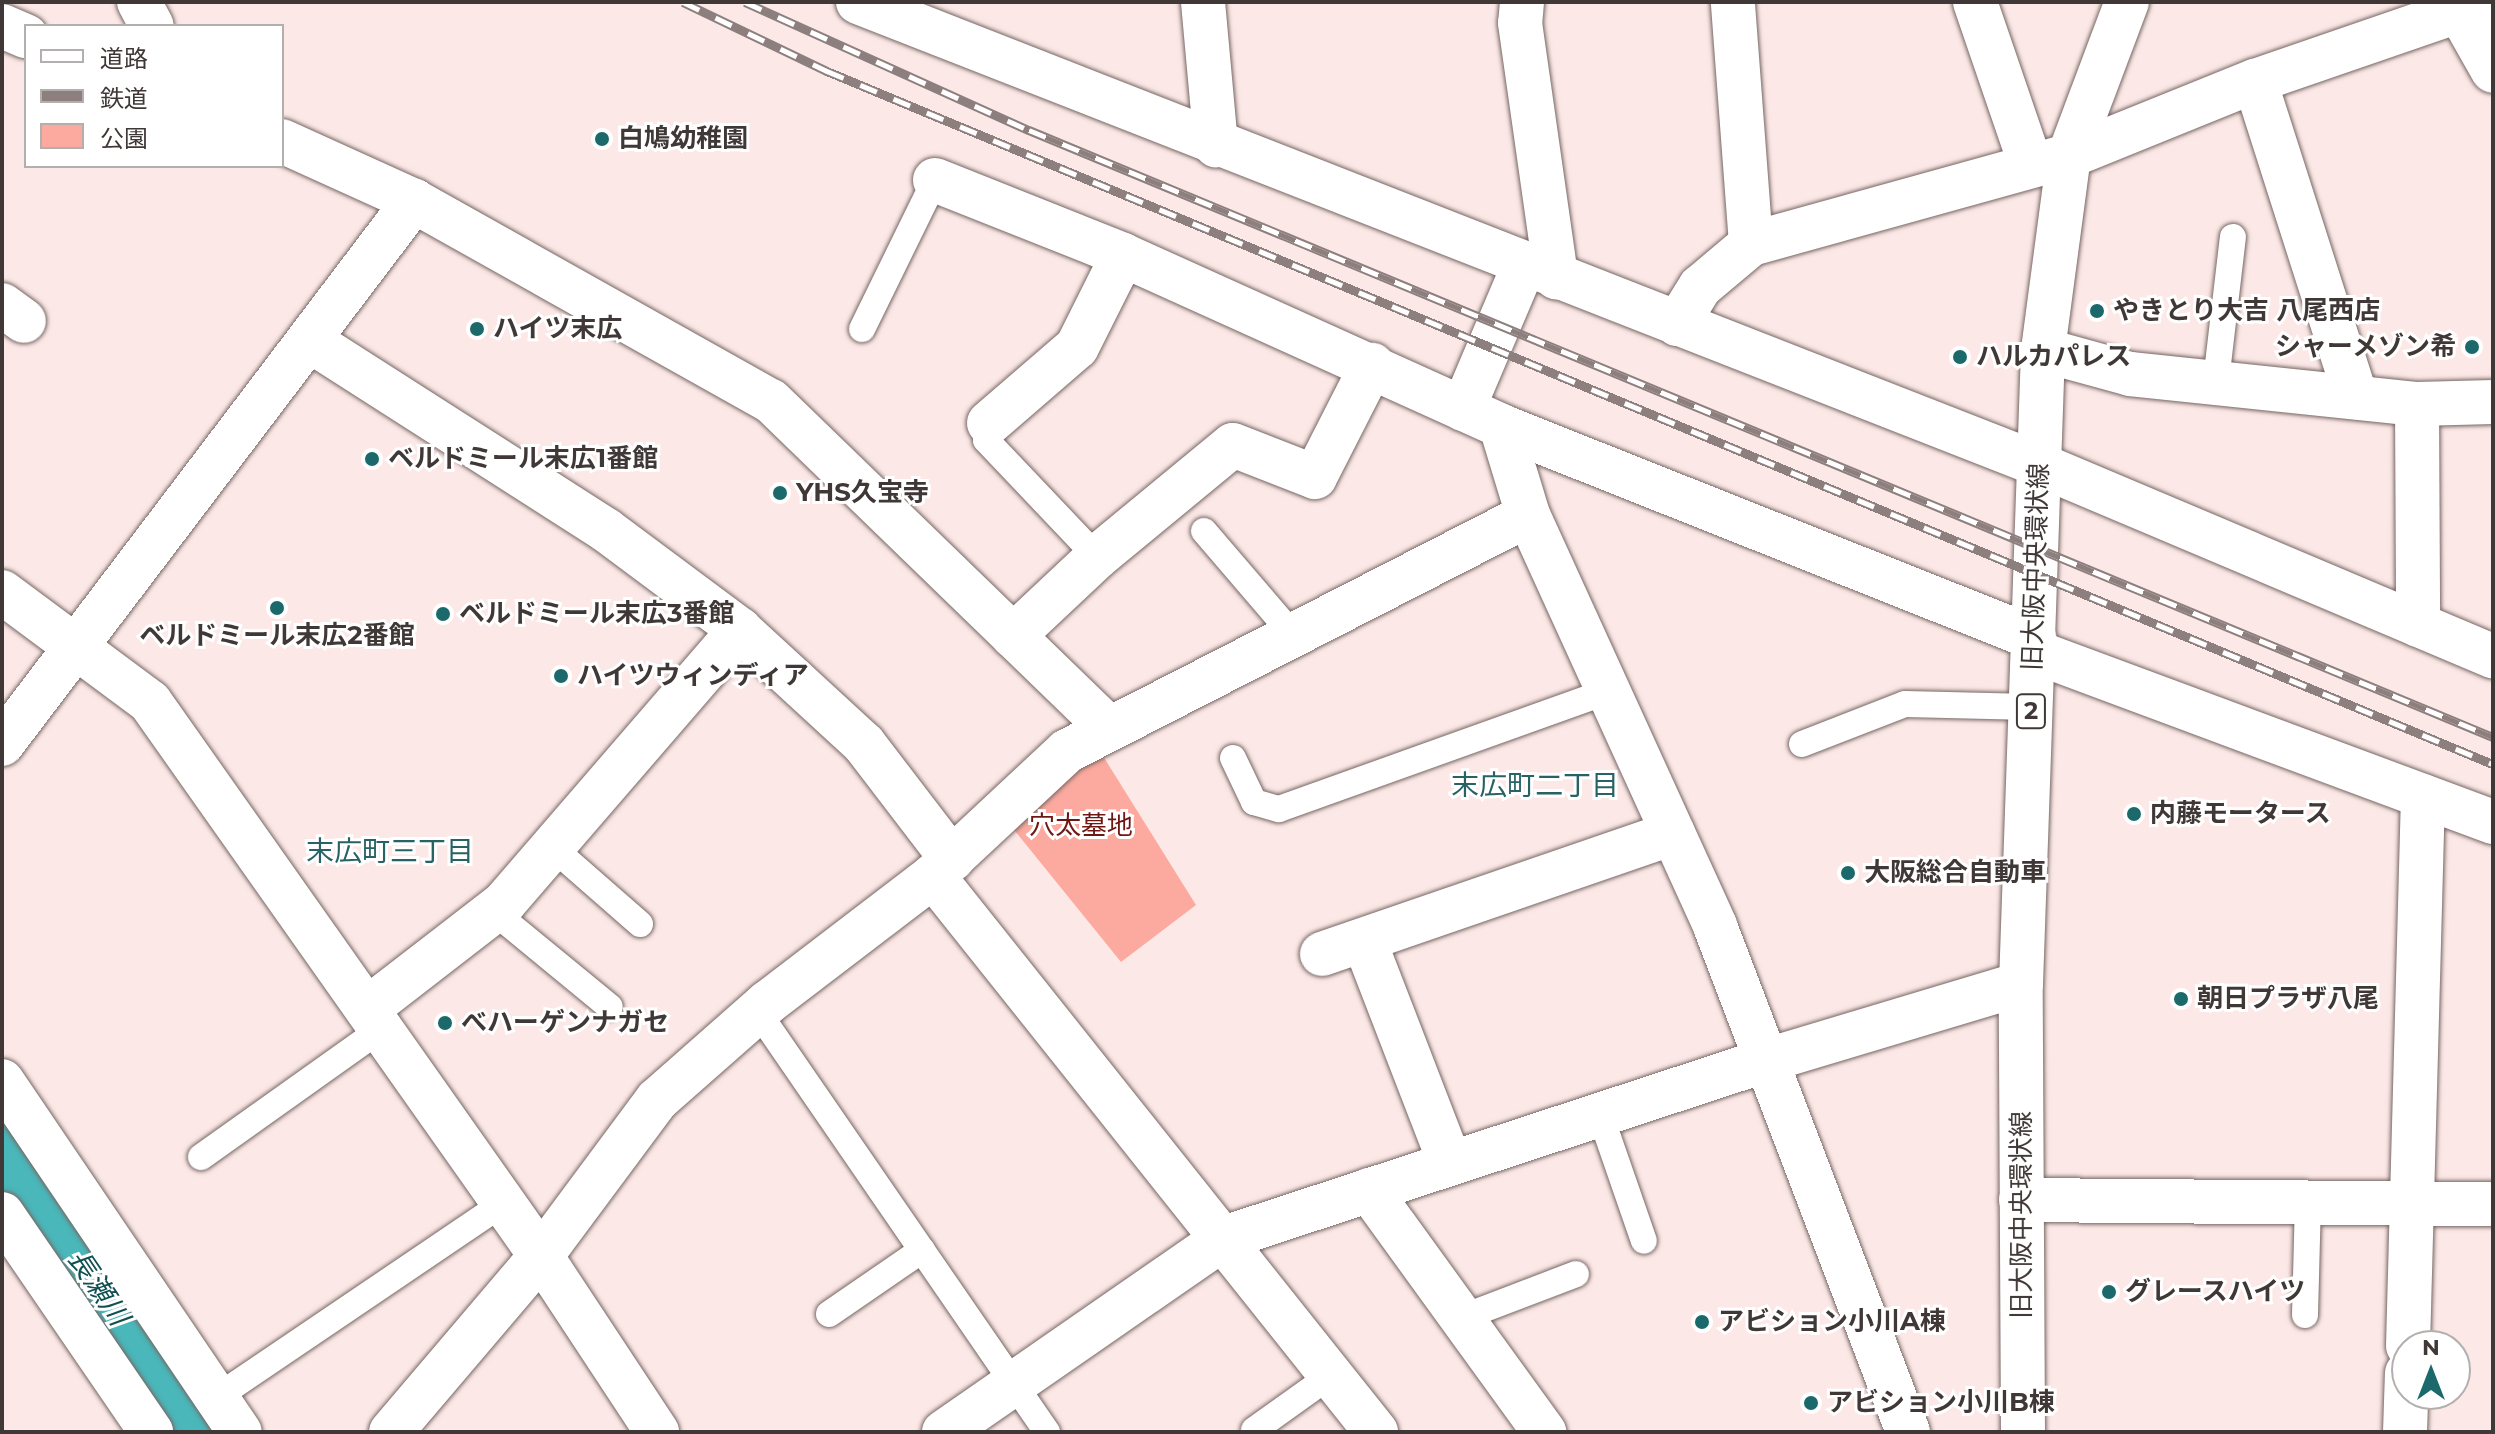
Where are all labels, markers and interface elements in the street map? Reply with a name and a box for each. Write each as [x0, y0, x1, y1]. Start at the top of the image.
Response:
legend [24, 24, 284, 168]
text: 道路 [100, 44, 148, 73]
text: 鉄道 [100, 84, 148, 113]
place label: 白鳩幼稚園 [618, 123, 748, 155]
text: 公園 [100, 124, 148, 153]
marker: 白鳩幼稚園 [593, 130, 611, 148]
place label: やきとり大吉 八尾西店 [2113, 295, 2380, 327]
marker: やきとり大吉 八尾西店 [2088, 302, 2106, 320]
place label: ハイツ末広 [493, 313, 623, 345]
marker: ハイツ末広 [468, 320, 486, 338]
place label: シャーメゾン希 [2274, 331, 2456, 363]
marker: シャーメゾン希 [2463, 338, 2481, 356]
place label: ハルカパレス [1976, 341, 2132, 373]
marker: ハルカパレス [1951, 348, 1969, 366]
place label: ベルドミール末広1番館 [388, 443, 658, 475]
marker: ベルドミール末広1番館 [363, 450, 381, 468]
street label: 旧大阪中央環状線 [2017, 463, 2055, 671]
place label: YHS久宝寺 [796, 477, 929, 509]
marker: YHS久宝寺 [771, 484, 789, 502]
place label: ベルドミール末広3番館 [459, 598, 734, 630]
marker: ベルドミール末広2番館 [268, 599, 286, 617]
marker: ベルドミール末広3番館 [434, 605, 452, 623]
place label: ベルドミール末広2番館 [139, 620, 415, 652]
place label: ハイツウィンディア [577, 660, 811, 692]
marker: ハイツウィンディア [552, 667, 570, 685]
road number: 2 [2015, 691, 2047, 731]
district label: 末広町二丁目 [1451, 768, 1619, 802]
place label: 内藤モータース [2150, 798, 2332, 830]
marker: 内藤モータース [2125, 805, 2143, 823]
park label: 穴太墓地 [1029, 810, 1133, 842]
district label: 末広町三丁目 [306, 834, 474, 868]
place label: 大阪総合自動車 [1864, 857, 2046, 889]
marker: 大阪総合自動車 [1839, 864, 1857, 882]
place label: 朝日プラザ八尾 [2197, 983, 2379, 1015]
marker: 朝日プラザ八尾 [2172, 990, 2190, 1008]
place label: べハーゲンナガセ [461, 1007, 669, 1039]
marker: べハーゲンナガセ [436, 1014, 454, 1032]
street label: 旧大阪中央環状線 [2006, 1111, 2038, 1319]
water label: 長瀬川 [62, 1243, 136, 1331]
place label: グレースハイツ [2125, 1276, 2307, 1308]
marker: グレースハイツ [2100, 1283, 2118, 1301]
place label: アビション小川A棟 [1718, 1306, 1946, 1338]
marker: アビション小川A棟 [1693, 1313, 1711, 1331]
north arrow [2391, 1330, 2471, 1410]
text: N [2422, 1334, 2440, 1361]
place label: アビション小川B棟 [1827, 1387, 2055, 1419]
marker: アビション小川B棟 [1802, 1394, 1820, 1412]

